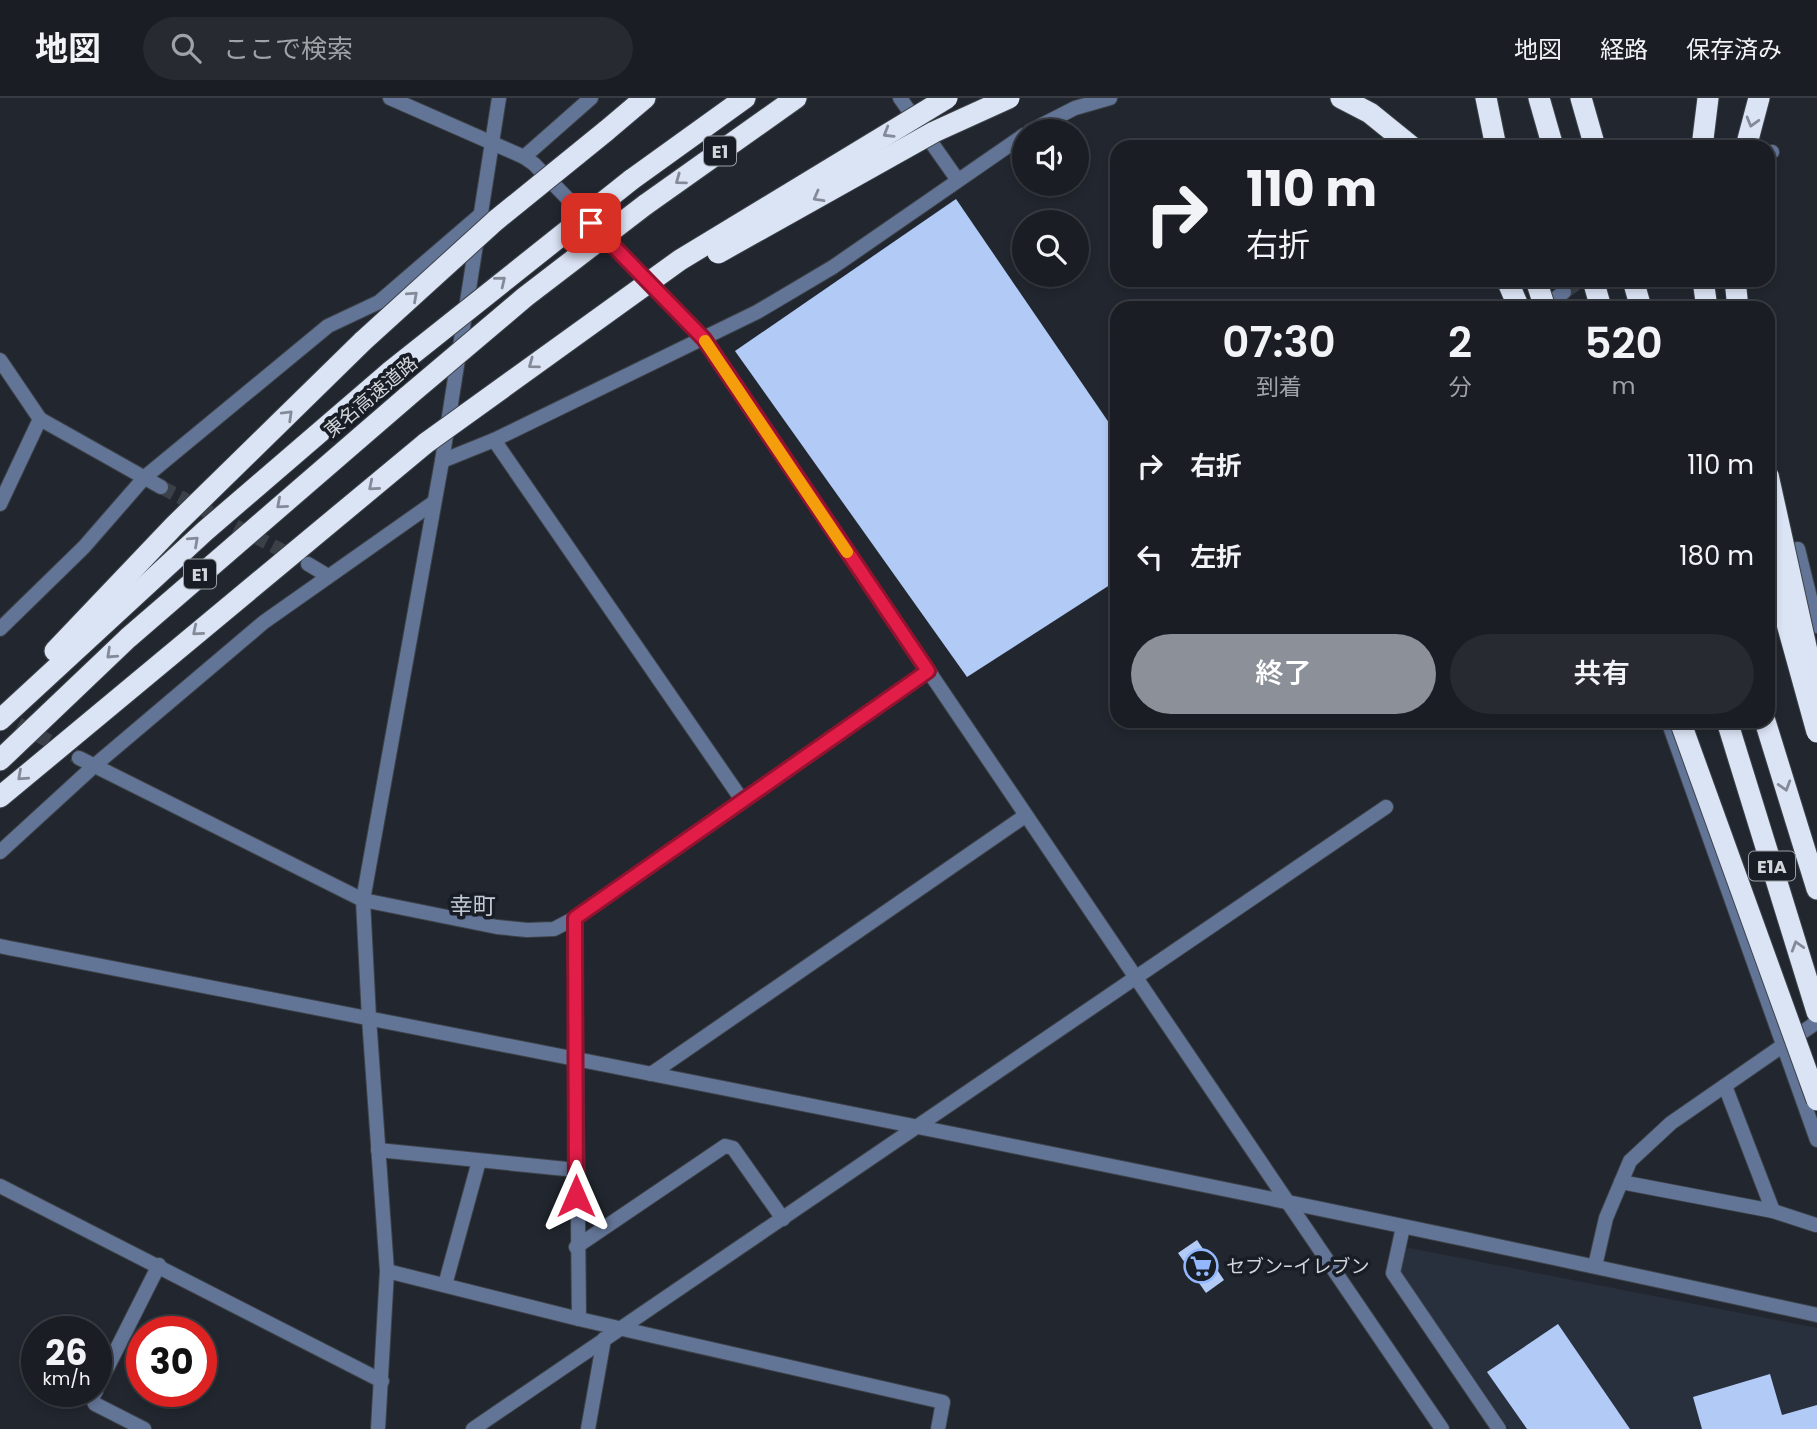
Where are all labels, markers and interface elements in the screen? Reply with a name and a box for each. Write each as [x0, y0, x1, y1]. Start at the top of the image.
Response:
search box [143, 17, 633, 80]
text: 地図 [35, 25, 101, 72]
icon: search [167, 29, 205, 67]
text: ここで検索 [223, 31, 353, 67]
text: 地図 [1514, 33, 1562, 66]
text: 経路 [1600, 33, 1648, 66]
text: 保存済み [1686, 33, 1782, 66]
one-way arrow [1746, 116, 1761, 128]
map controls [1012, 119, 1089, 287]
button: sound [1012, 119, 1089, 196]
one-way arrow [883, 125, 896, 138]
road number: E1 [704, 136, 736, 166]
text: 110 m [1246, 155, 1377, 223]
icon: right [1131, 168, 1222, 259]
one-way arrow [675, 172, 688, 184]
one-way arrow [813, 189, 825, 202]
pin [561, 193, 621, 253]
icon: arrive [572, 204, 610, 242]
button: search [1012, 210, 1089, 287]
text: 右折 [1246, 222, 1310, 267]
one-way arrow [492, 277, 505, 289]
one-way arrow [405, 291, 418, 304]
text: 07:30 [1222, 313, 1336, 372]
text: 2 [1448, 313, 1472, 372]
text: 520 [1584, 314, 1663, 373]
street label: 東名高速道路 [319, 350, 423, 444]
one-way arrow [529, 356, 541, 368]
text: m [1612, 370, 1635, 402]
text: 到着 [1256, 371, 1302, 403]
text: 分 [1449, 371, 1472, 403]
one-way arrow [279, 410, 292, 423]
icon: right [1131, 447, 1169, 485]
text: 110 m [1687, 447, 1754, 483]
text: 右折 [1190, 448, 1242, 484]
one-way arrow [368, 478, 381, 490]
one-way arrow [277, 496, 290, 508]
one-way arrow [186, 537, 199, 549]
icon: left [1131, 538, 1169, 576]
text: 180 m [1679, 538, 1754, 574]
text: 左折 [1190, 539, 1242, 575]
road number: E1 [184, 560, 216, 588]
one-way arrow [193, 623, 206, 635]
button: 終了 [1131, 634, 1436, 714]
button: 共有 [1450, 634, 1754, 714]
one-way arrow [106, 646, 119, 659]
one-way arrow [17, 768, 30, 780]
one-way arrow [1777, 780, 1792, 792]
road number: E1A [1749, 852, 1795, 880]
district label: 幸町 [450, 890, 496, 922]
one-way arrow [1790, 941, 1805, 953]
position arrow [539, 1159, 613, 1233]
supermarket icon: セブン-イレブン [1182, 1247, 1220, 1285]
place label: セブン-イレブン [1226, 1253, 1369, 1280]
speed limit sign: 30 [126, 1316, 217, 1407]
text: 26 [45, 1328, 88, 1377]
text: km/h [43, 1366, 90, 1391]

